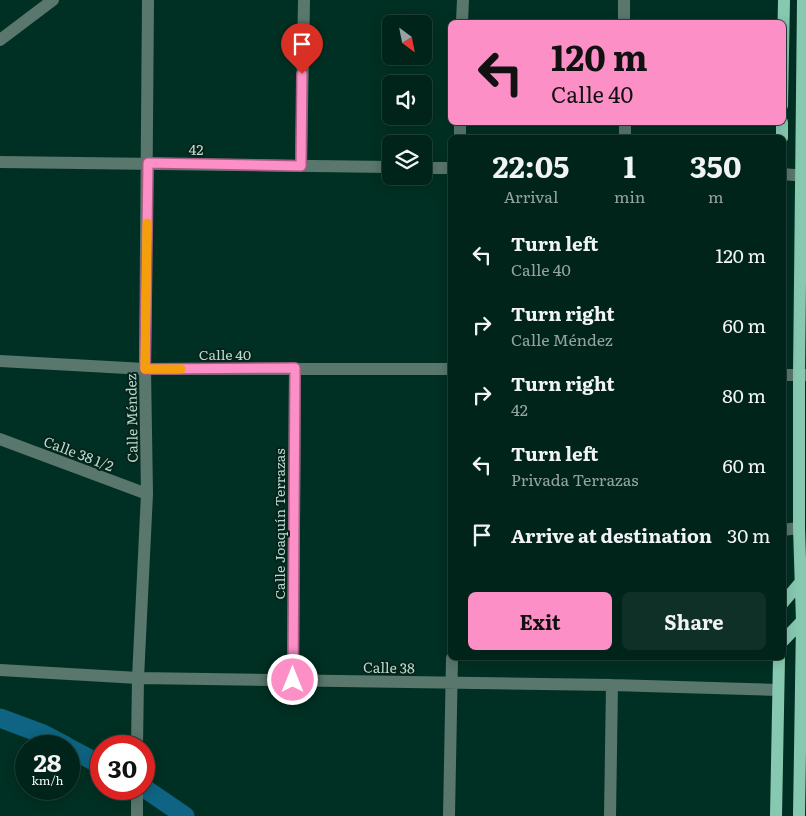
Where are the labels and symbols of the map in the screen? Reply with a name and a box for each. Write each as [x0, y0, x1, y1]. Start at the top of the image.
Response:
north arrow [382, 15, 432, 65]
pin [281, 23, 323, 74]
street label: 42 [188, 139, 204, 159]
street label: Calle 40 [199, 344, 251, 364]
street label: Calle Méndez [120, 373, 142, 463]
street label: Calle 38 1/2 [41, 431, 117, 475]
street label: Calle Joaquín Terrazas [269, 448, 289, 600]
position arrow [266, 653, 318, 705]
street label: Calle 38 [363, 657, 415, 677]
speed limit sign: 30 [90, 735, 155, 800]

